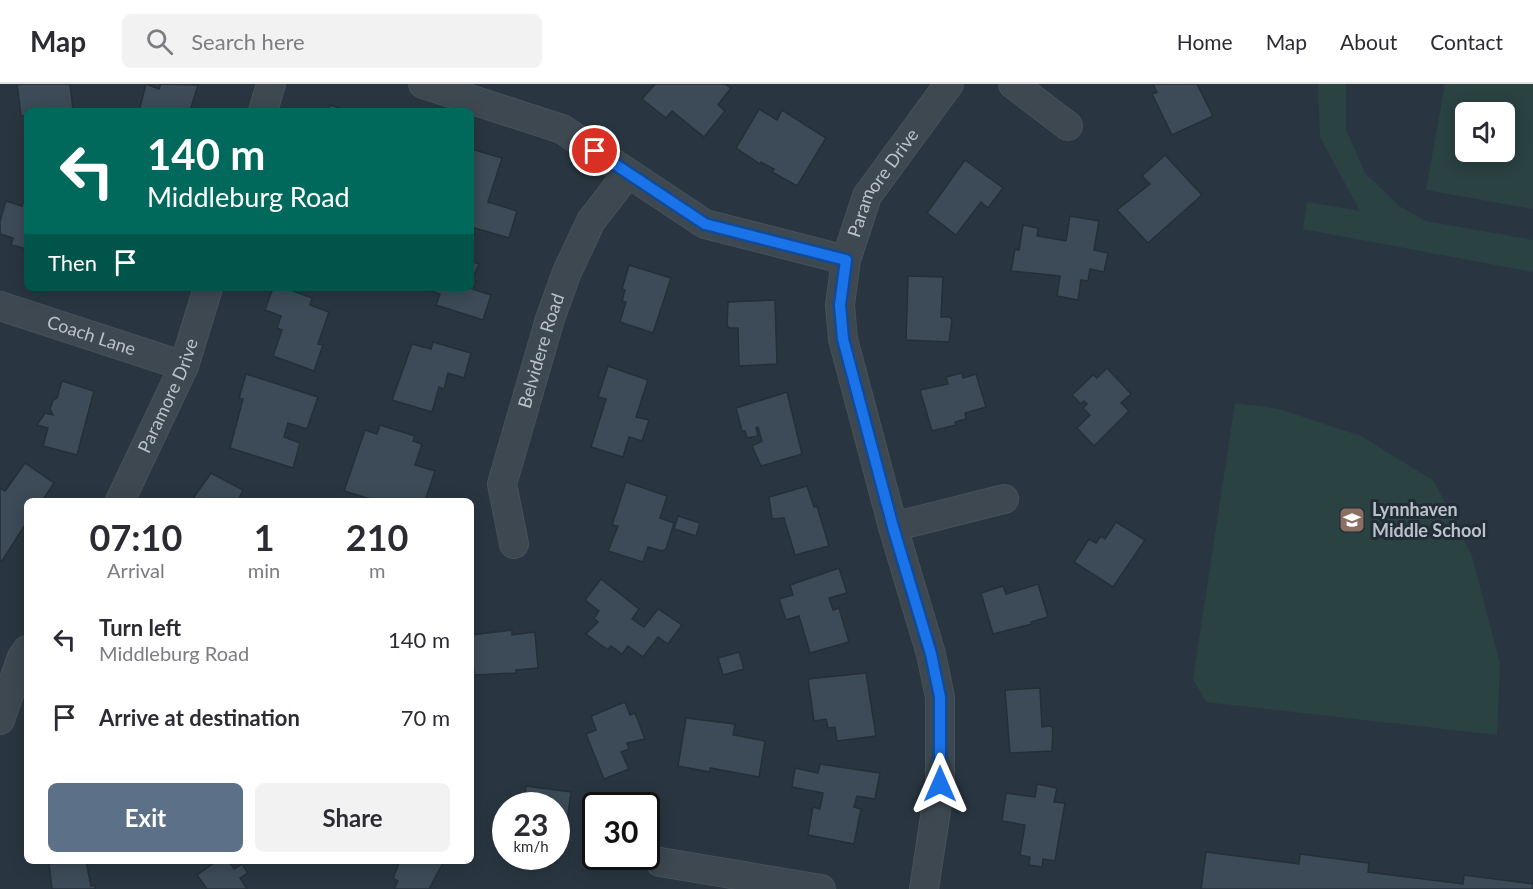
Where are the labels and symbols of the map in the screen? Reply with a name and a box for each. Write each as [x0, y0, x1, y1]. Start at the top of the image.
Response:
street label: Paramore Drive [842, 124, 923, 240]
pin [569, 125, 620, 176]
street label: Belvidere Road [513, 290, 568, 411]
street label: Coach Lane [44, 310, 139, 360]
street label: Paramore Drive [132, 336, 202, 456]
place label: Lynnhaven Middle School [1372, 498, 1486, 541]
school or university icon: Lynnhaven Middle School [1337, 505, 1367, 535]
position arrow [908, 752, 972, 816]
speed limit sign: 30 [582, 792, 660, 870]

